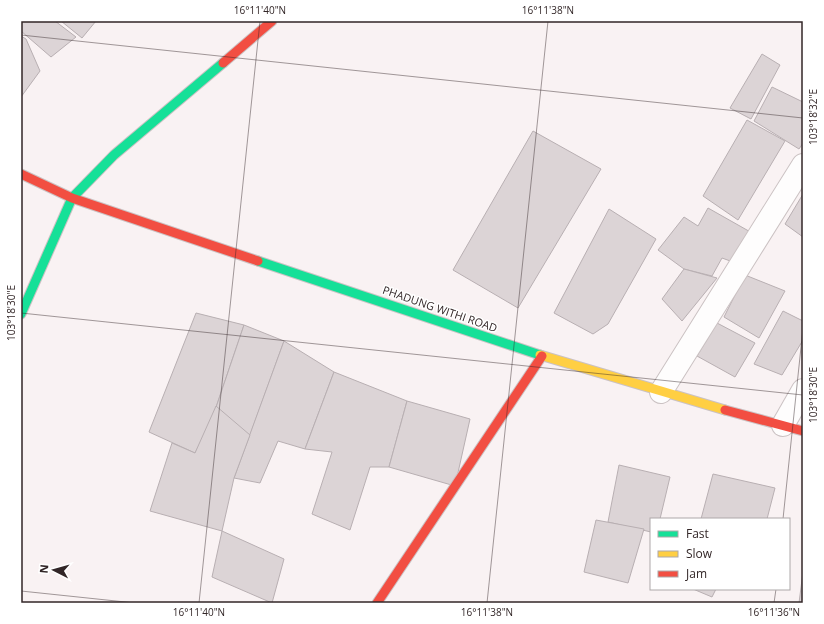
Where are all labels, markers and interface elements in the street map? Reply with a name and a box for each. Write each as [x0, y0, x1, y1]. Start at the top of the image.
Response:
text: 16°11'40"N [234, 3, 286, 17]
text: 16°11'38"N [522, 3, 574, 17]
text: 103°18'32"E [806, 89, 820, 145]
street label: PHADUNG WITHI ROAD [381, 282, 500, 335]
text: 103°18'30"E [4, 285, 18, 341]
text: 103°18'30"E [806, 367, 820, 423]
legend [650, 518, 790, 590]
text: Fast [686, 525, 709, 542]
text: Slow [686, 545, 713, 562]
north arrow [34, 550, 74, 590]
text: N [36, 564, 51, 574]
text: Jam [685, 565, 707, 582]
text: 16°11'40"N [173, 605, 225, 619]
text: 16°11'38"N [461, 605, 513, 619]
text: 16°11'36"N [748, 605, 800, 619]

